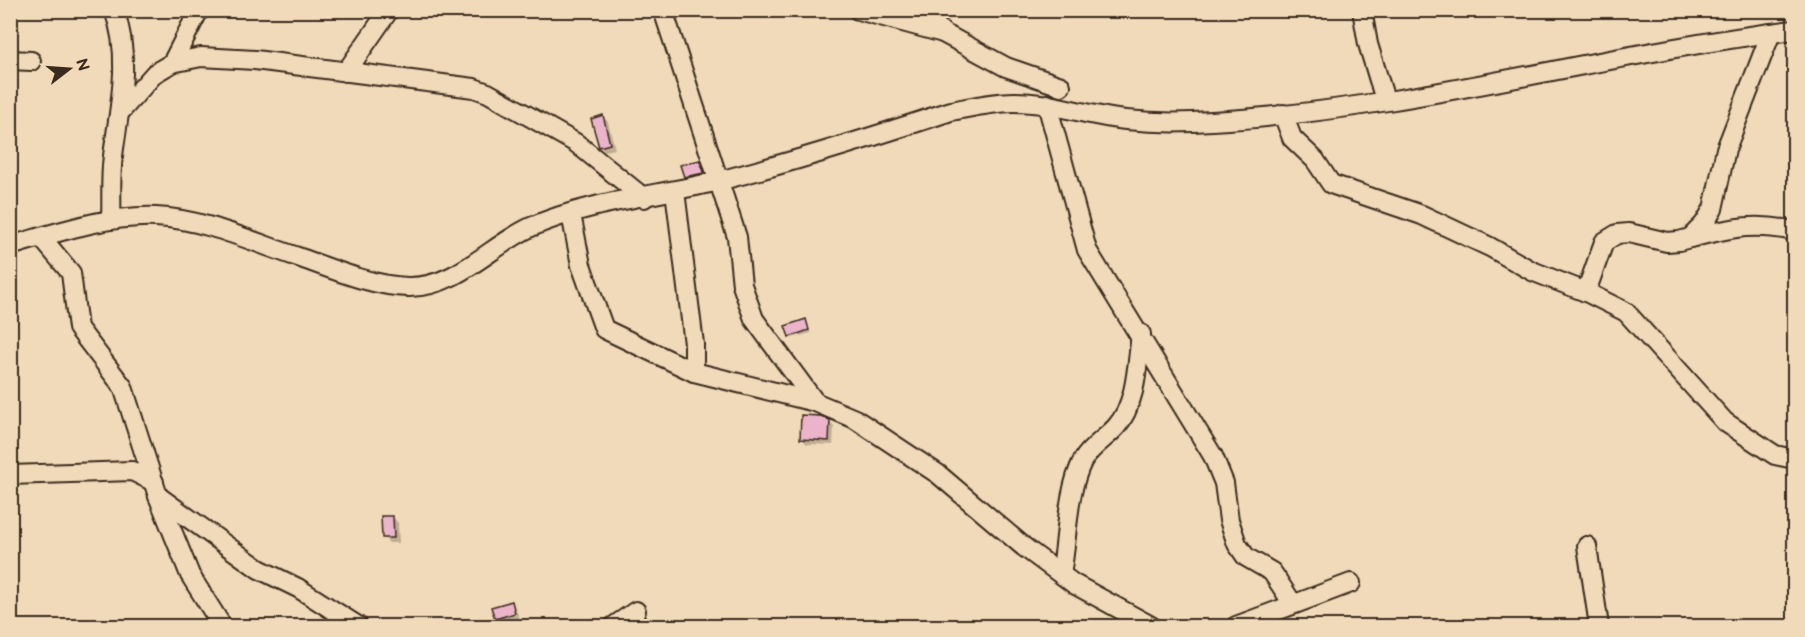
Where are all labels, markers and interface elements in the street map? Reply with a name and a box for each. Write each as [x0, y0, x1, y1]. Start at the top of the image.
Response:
north arrow [39, 39, 99, 99]
text: N [71, 57, 93, 74]

